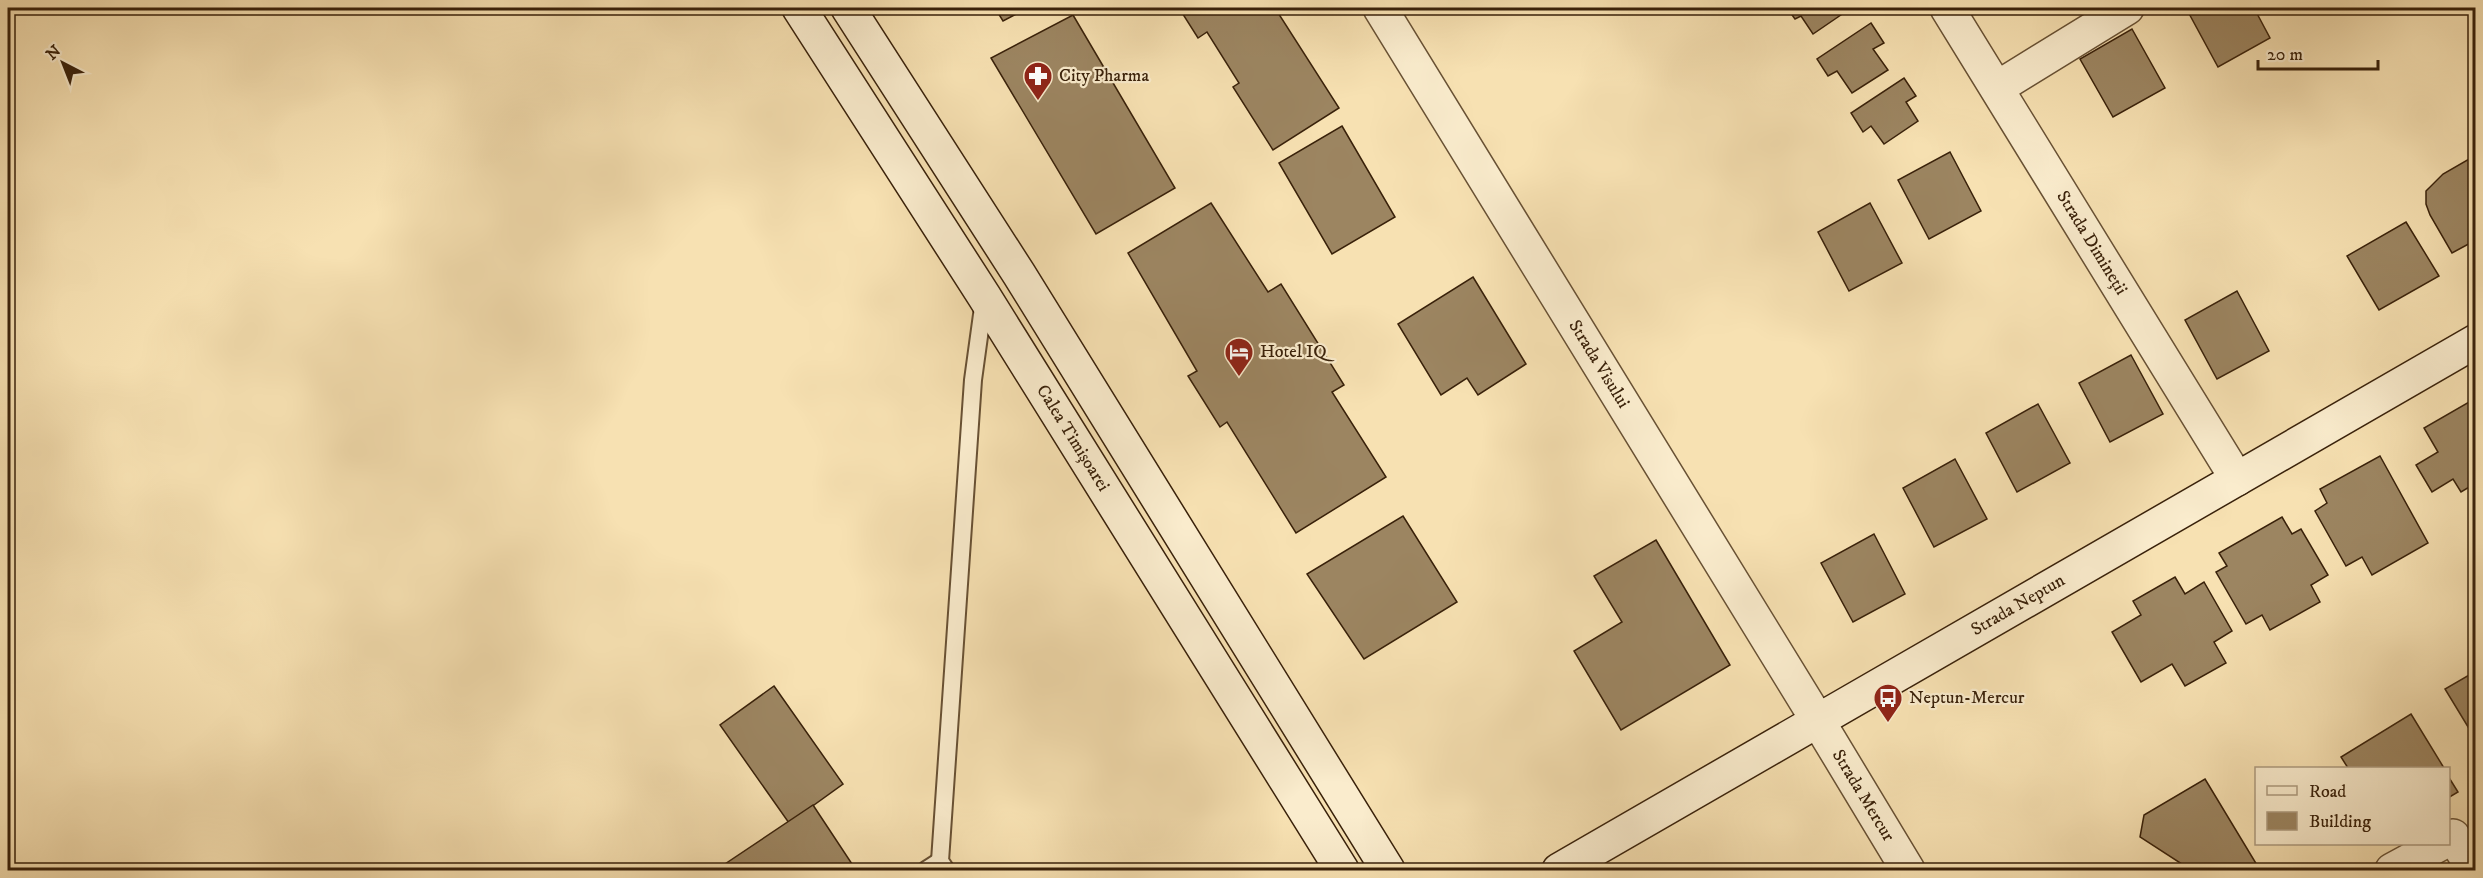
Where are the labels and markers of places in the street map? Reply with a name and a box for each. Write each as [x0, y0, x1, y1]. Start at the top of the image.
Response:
pharmacy icon: City Pharma [1022, 60, 1054, 102]
place label: City Pharma [1059, 65, 1149, 87]
hotel icon: Hotel IQ [1223, 336, 1255, 378]
place label: Hotel IQ [1260, 341, 1335, 363]
bus stop icon: Neptun-Mercur [1872, 682, 1904, 724]
place label: Neptun-Mercur [1909, 687, 2025, 709]

